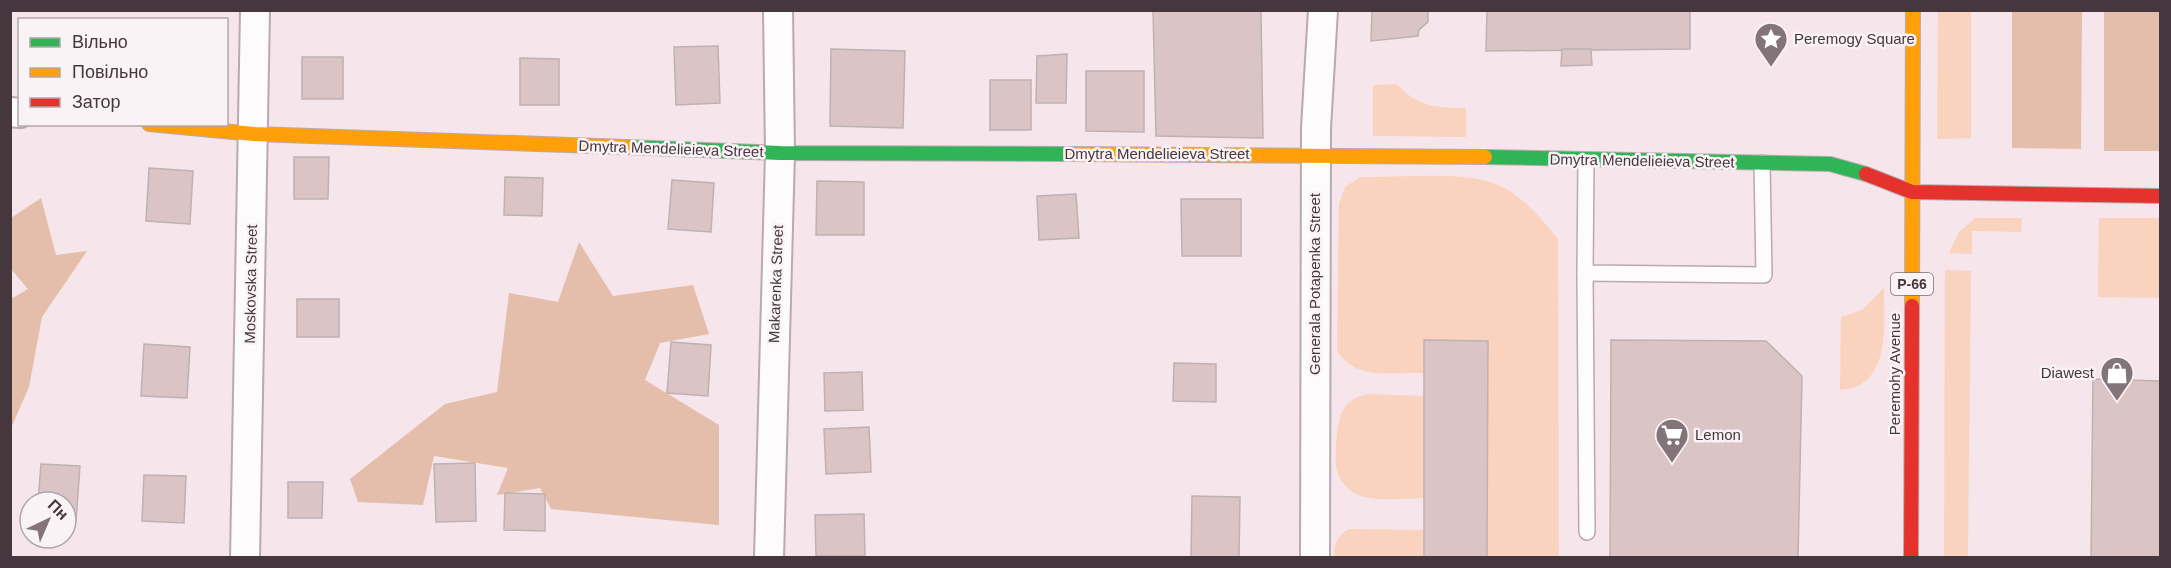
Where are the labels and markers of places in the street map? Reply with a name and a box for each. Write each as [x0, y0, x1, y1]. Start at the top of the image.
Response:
place icon: Peremogy Square [1753, 21, 1789, 68]
place label: Peremogy Square [1794, 30, 1915, 47]
shop icon: Diawest [2099, 355, 2135, 402]
place label: Diawest [2041, 364, 2095, 381]
supermarket icon: Lemon [1654, 417, 1690, 464]
place label: Lemon [1695, 426, 1741, 443]

